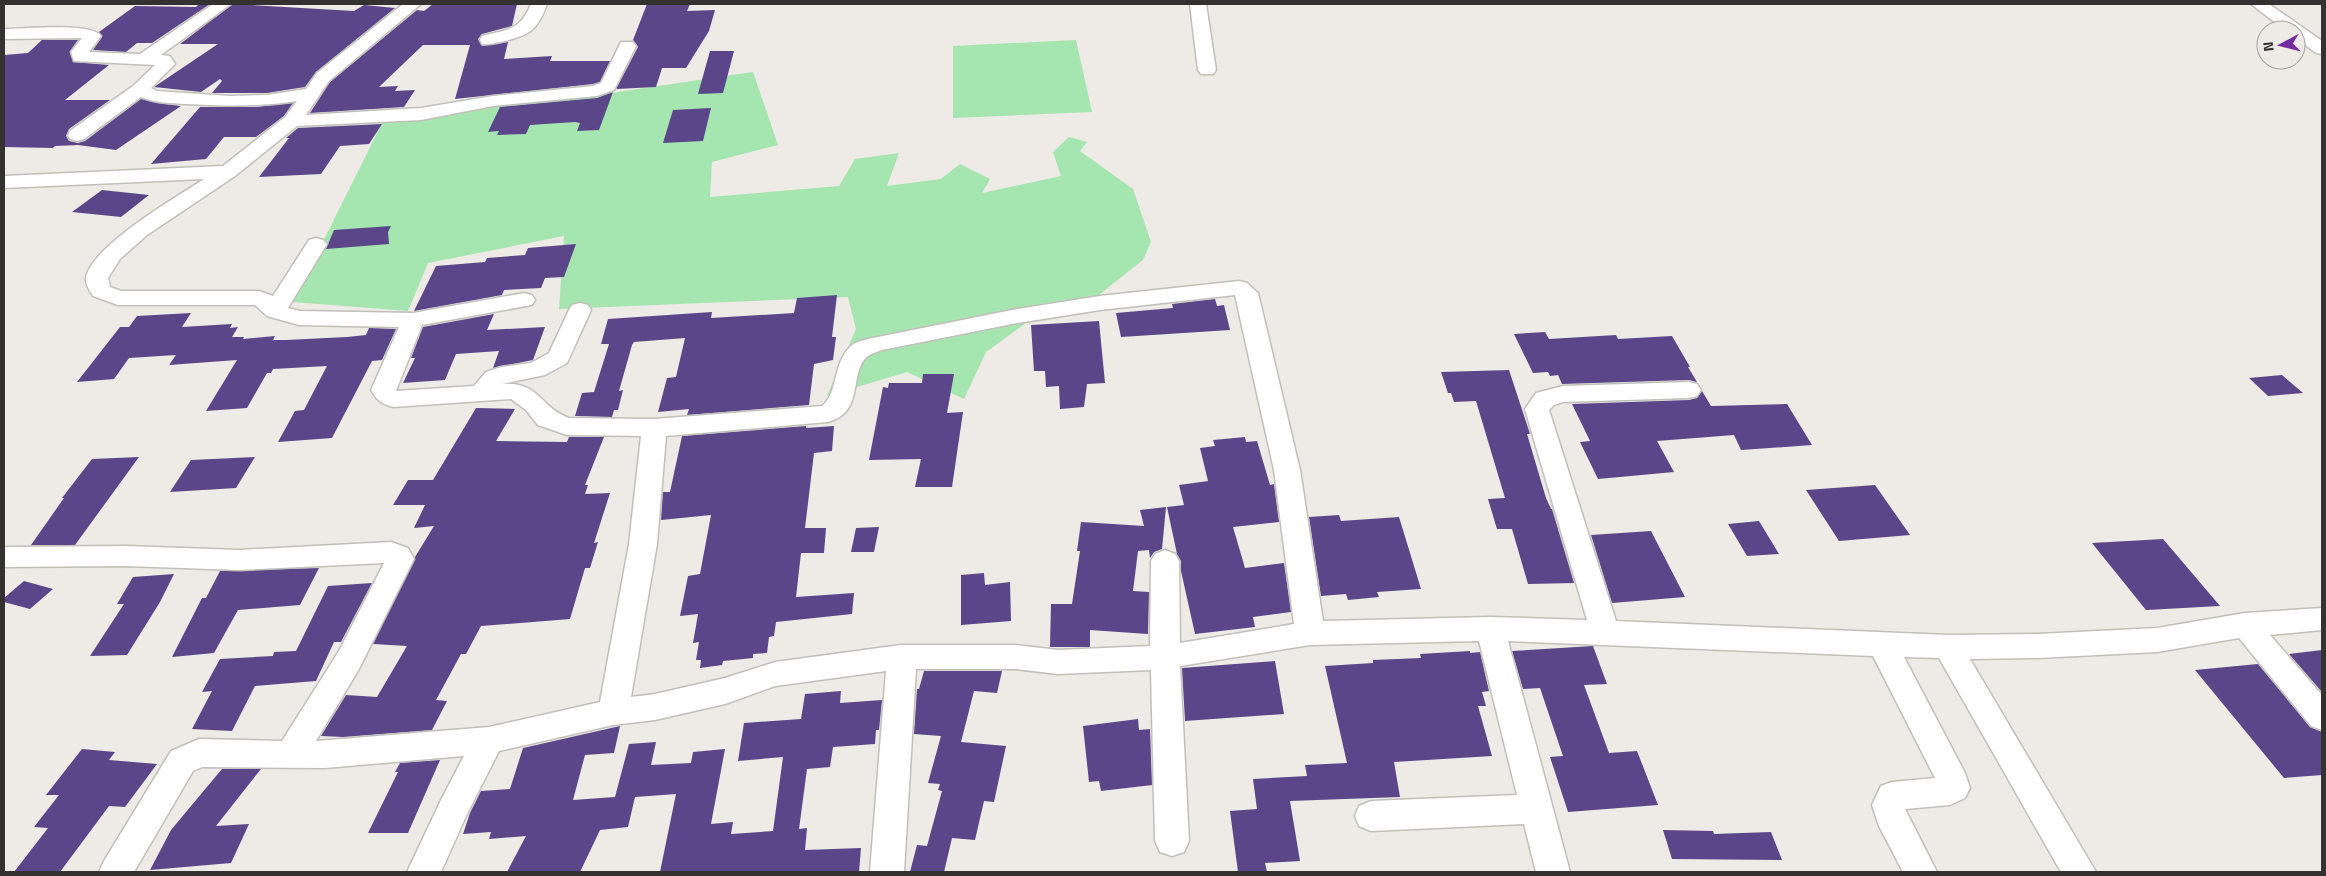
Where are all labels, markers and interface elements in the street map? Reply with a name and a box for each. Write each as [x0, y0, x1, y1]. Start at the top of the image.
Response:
north arrow [2256, 20, 2306, 70]
text: N [2257, 41, 2279, 53]

